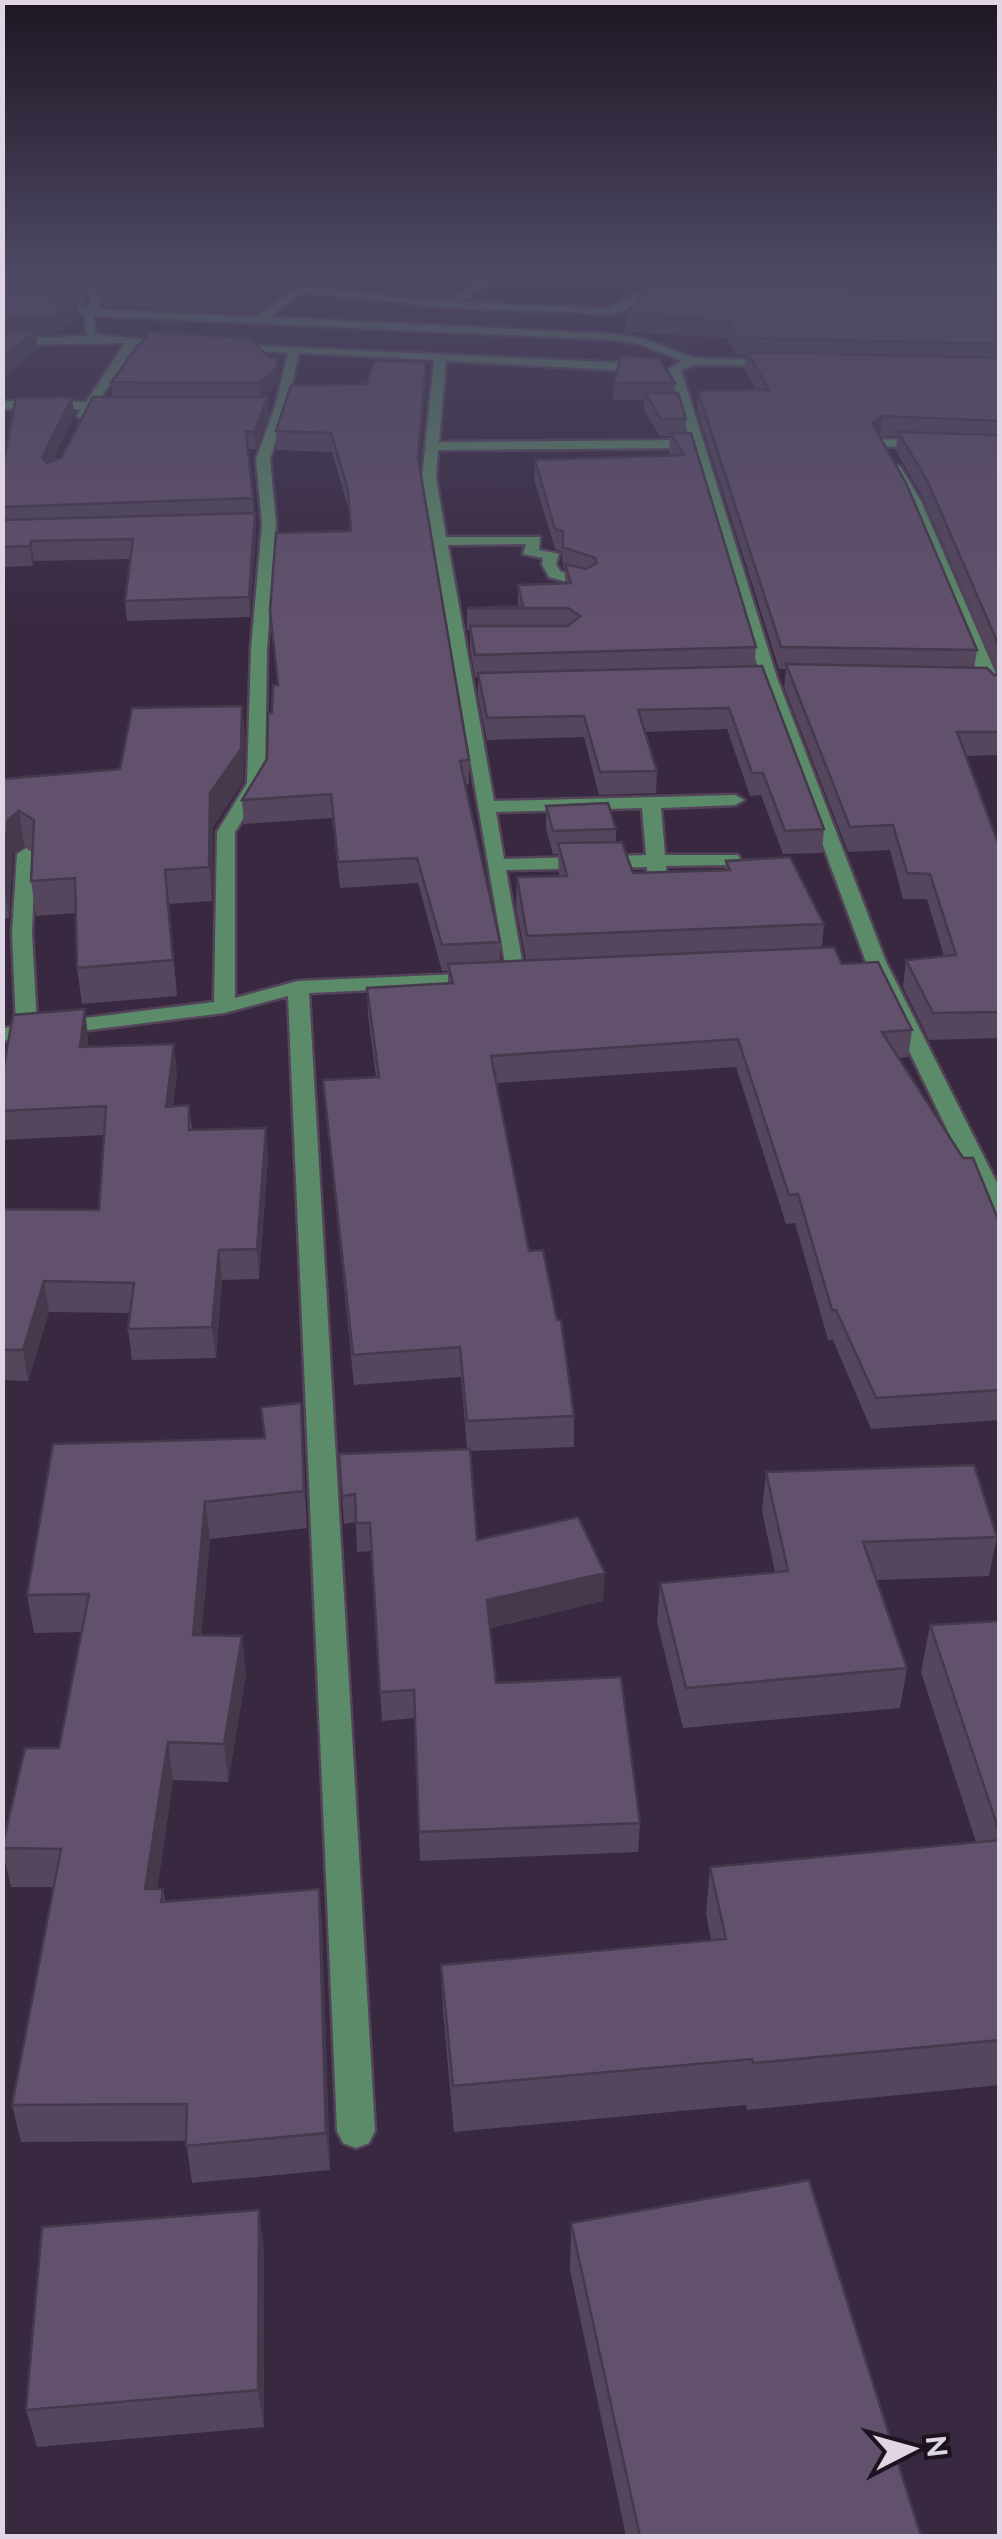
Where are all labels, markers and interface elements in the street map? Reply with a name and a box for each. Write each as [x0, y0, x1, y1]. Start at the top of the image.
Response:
north arrow [862, 2399, 962, 2499]
text: N [919, 2434, 954, 2459]

